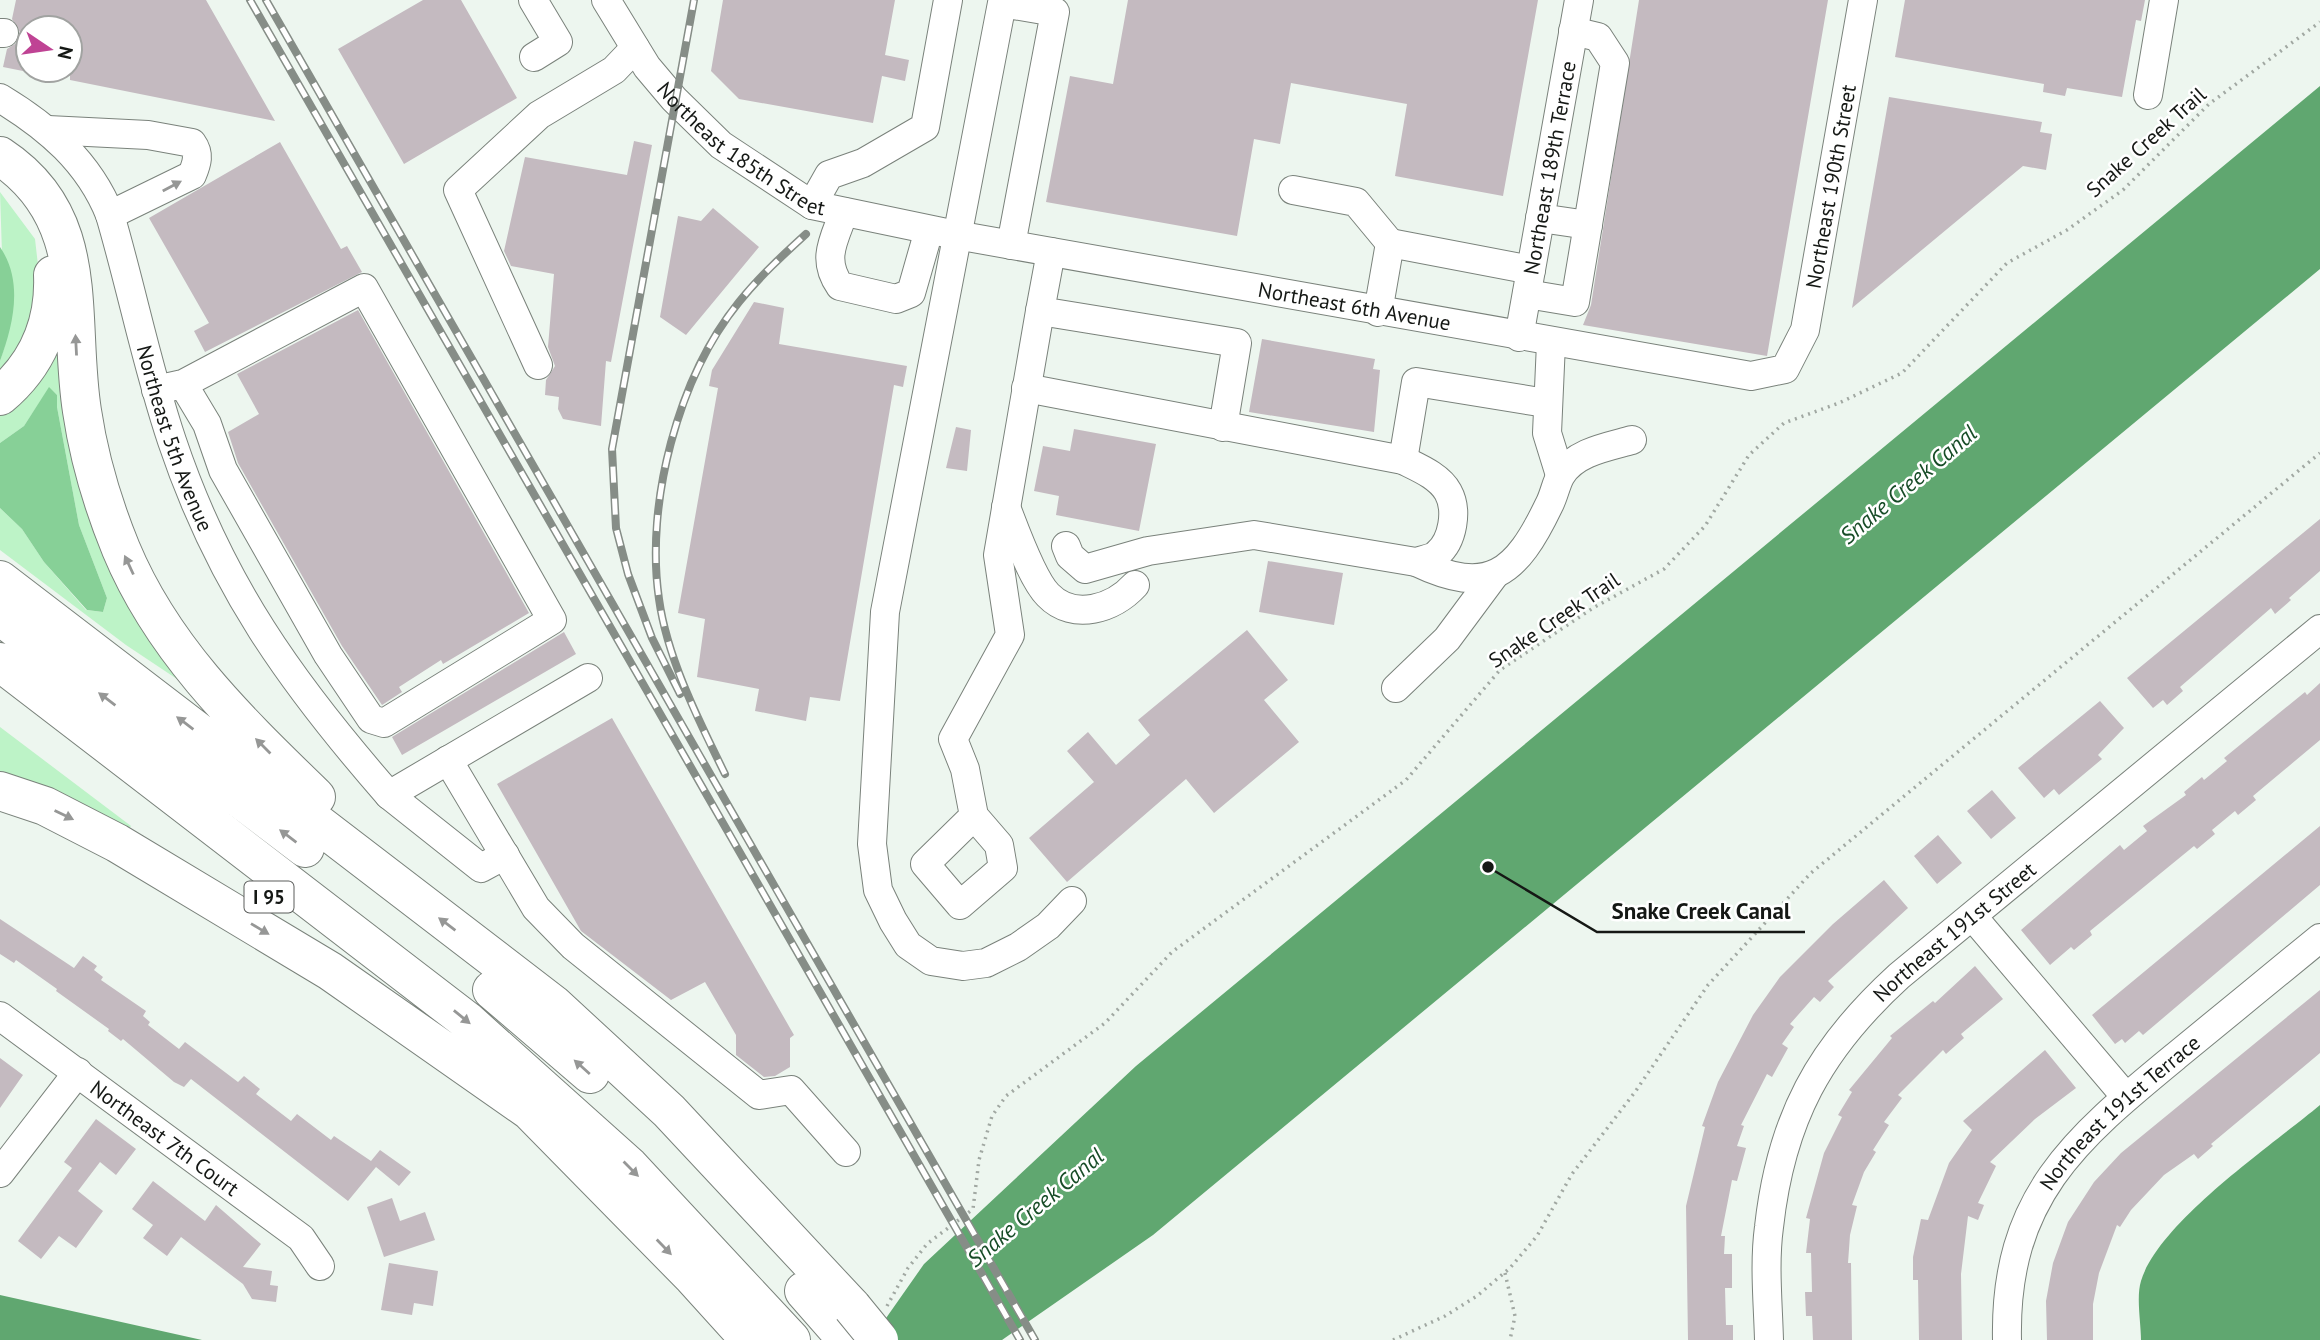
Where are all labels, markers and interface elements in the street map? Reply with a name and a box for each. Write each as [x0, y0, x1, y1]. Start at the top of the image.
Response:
north arrow [14, 14, 84, 84]
text: N [52, 44, 79, 62]
street label: Northeast 189th Terrace [1517, 59, 1581, 277]
street label: Northeast 185th Street [652, 76, 828, 221]
street label: Snake Creek Trail [2080, 81, 2212, 203]
street label: Northeast 190th Street [1799, 82, 1861, 291]
one-way arrow [162, 180, 182, 192]
street label: Northeast 6th Avenue [1256, 275, 1453, 336]
one-way arrow [70, 334, 81, 356]
street label: Northeast 5th Avenue [131, 342, 219, 535]
water label: Snake Creek Canal [1834, 418, 1982, 550]
one-way arrow [123, 555, 134, 575]
street label: Snake Creek Trail [1483, 566, 1625, 674]
one-way arrow [98, 691, 116, 706]
one-way arrow [176, 716, 194, 731]
one-way arrow [255, 738, 272, 755]
one-way arrow [54, 809, 74, 820]
one-way arrow [279, 829, 297, 843]
street label: Northeast 191st Street [1867, 856, 2041, 1007]
road number: I 95 [244, 882, 294, 912]
callout: Snake Creek Canal [1597, 888, 1805, 932]
text: Snake Creek Canal [1611, 896, 1791, 925]
one-way arrow [439, 916, 457, 931]
one-way arrow [251, 923, 270, 936]
one-way arrow [453, 1009, 470, 1024]
street label: Northeast 191st Terrace [2033, 1029, 2205, 1195]
one-way arrow [574, 1060, 591, 1075]
street label: Northeast 7th Court [85, 1074, 245, 1202]
water label: Snake Creek Canal [961, 1141, 1109, 1273]
one-way arrow [623, 1161, 639, 1177]
one-way arrow [656, 1238, 672, 1255]

